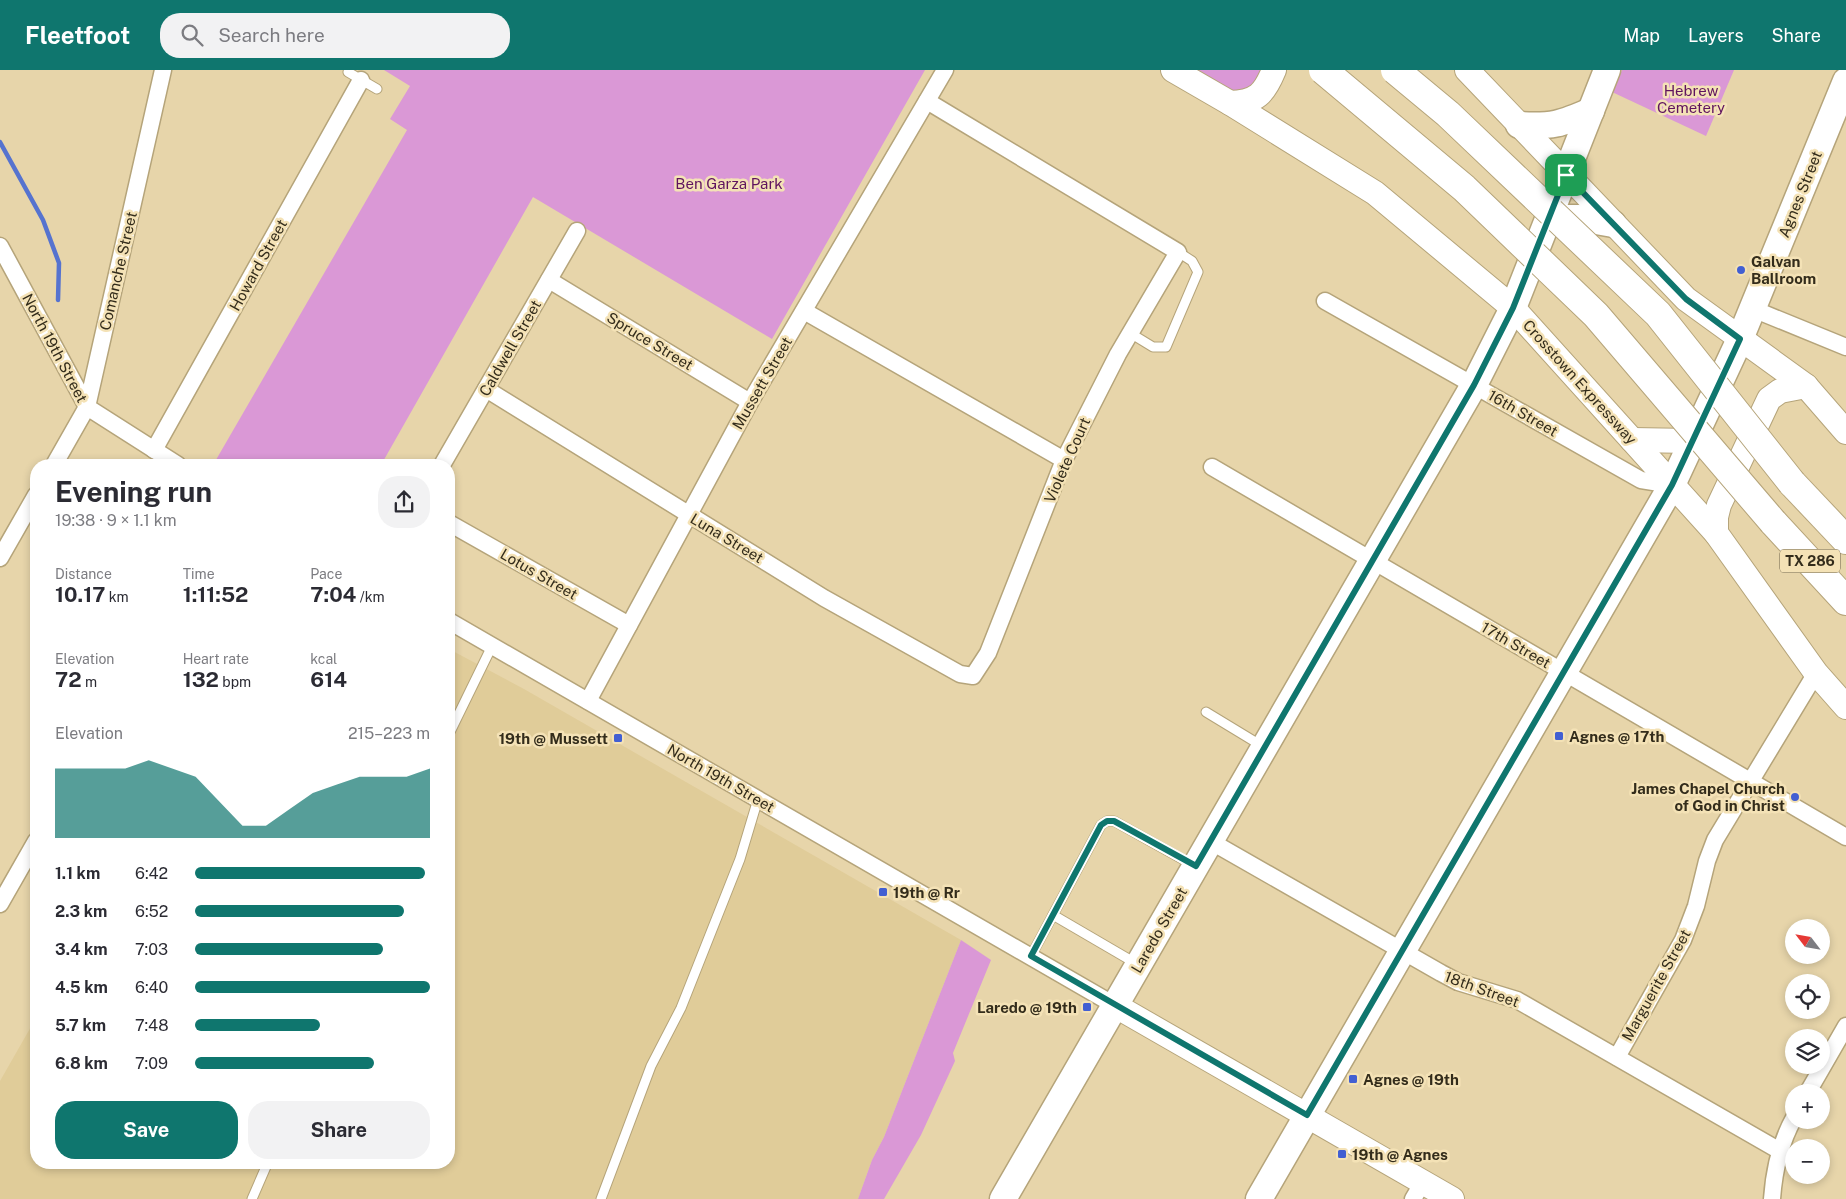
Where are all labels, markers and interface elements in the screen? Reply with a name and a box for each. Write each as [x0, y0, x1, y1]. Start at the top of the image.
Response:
search box [160, 13, 510, 58]
text: Fleetfoot [25, 21, 130, 49]
icon: search [178, 21, 206, 49]
text: Search here [218, 24, 325, 46]
text: Map [1624, 25, 1660, 46]
text: Layers [1688, 25, 1744, 46]
text: Share [1772, 25, 1821, 46]
park label: Hebrew Cemetery [1657, 82, 1725, 116]
street label: Agnes Street [1775, 148, 1825, 240]
pin [1545, 154, 1587, 196]
icon: arrive [1552, 161, 1580, 189]
park label: Ben Garza Park [675, 175, 783, 192]
street label: Comanche Street [96, 210, 140, 332]
street label: Howard Street [226, 216, 290, 314]
place label: Galvan Ballroom [1751, 253, 1816, 287]
marker: Galvan Ballroom [1735, 264, 1747, 276]
street label: North 19th Street [19, 291, 91, 405]
street label: Caldwell Street [476, 297, 544, 399]
street label: Spruce Street [604, 309, 696, 373]
street label: Crosstown Expressway [1520, 316, 1640, 448]
street label: Mussett Street [729, 334, 795, 432]
street label: 16th Street [1485, 386, 1561, 440]
street label: Violete Court [1041, 415, 1093, 505]
text: Evening run [55, 475, 212, 508]
button: share [378, 476, 430, 528]
street label: Luna Street [688, 510, 767, 566]
text: 19:38 · 9 × 1.1 km [55, 511, 177, 530]
street label: Lotus Street [498, 545, 581, 603]
road number: TX 286 [1780, 550, 1840, 572]
text: Distance [55, 566, 112, 582]
text: Time [183, 566, 215, 582]
text: Pace [310, 566, 342, 582]
text: 10.17 [55, 582, 105, 607]
text: 1:11:52 [183, 582, 248, 607]
text: 7:04 [310, 582, 356, 607]
text: km [105, 589, 129, 605]
text: /km [356, 589, 385, 605]
street label: 17th Street [1478, 618, 1554, 672]
text: Elevation [55, 651, 114, 667]
text: Heart rate [183, 651, 249, 667]
text: kcal [310, 651, 337, 667]
text: 72 [55, 667, 82, 692]
text: 132 [183, 667, 219, 692]
text: 614 [310, 667, 347, 692]
text: m [82, 674, 97, 690]
text: bpm [219, 674, 251, 690]
text: Elevation [55, 724, 123, 743]
text: 215–223 m [348, 724, 430, 743]
place label: Agnes @ 17th [1569, 728, 1665, 745]
place label: 19th @ Mussett [499, 730, 608, 747]
marker: Agnes @ 17th [1553, 730, 1565, 742]
marker: 19th @ Mussett [612, 732, 624, 744]
street label: North 19th Street [664, 740, 778, 816]
place label: James Chapel Church of God in Christ [1631, 780, 1785, 814]
marker: James Chapel Church of God in Christ [1789, 791, 1801, 803]
text: 1.1 km [55, 864, 100, 883]
text: 6:42 [135, 864, 168, 883]
place label: 19th @ Rr [893, 884, 960, 901]
street label: Laredo Street [1128, 884, 1190, 976]
marker: 19th @ Rr [877, 886, 889, 898]
text: 2.3 km [55, 902, 107, 921]
text: 6:52 [135, 902, 168, 921]
north arrow [1785, 919, 1830, 964]
map controls [1785, 919, 1830, 1184]
street label: Marguerite Street [1618, 926, 1694, 1044]
text: 3.4 km [55, 940, 108, 959]
text: 7:03 [135, 940, 168, 959]
street label: 18th Street [1443, 968, 1522, 1010]
button: locate [1785, 974, 1830, 1019]
text: 4.5 km [55, 978, 108, 997]
text: 6:40 [135, 978, 168, 997]
place label: Laredo @ 19th [977, 999, 1077, 1016]
marker: Laredo @ 19th [1081, 1001, 1093, 1013]
text: 5.7 km [55, 1016, 106, 1035]
text: 7:48 [135, 1016, 169, 1035]
button: layers [1785, 1029, 1830, 1074]
text: 6.8 km [55, 1054, 108, 1073]
text: 7:09 [135, 1054, 168, 1073]
place label: Agnes @ 19th [1363, 1071, 1459, 1088]
marker: Agnes @ 19th [1347, 1073, 1359, 1085]
button: + [1785, 1084, 1830, 1129]
button: Save [55, 1101, 238, 1159]
button: Share [248, 1101, 430, 1159]
button: − [1785, 1139, 1830, 1184]
place label: 19th @ Agnes [1352, 1146, 1448, 1163]
marker: 19th @ Agnes [1336, 1148, 1348, 1160]

